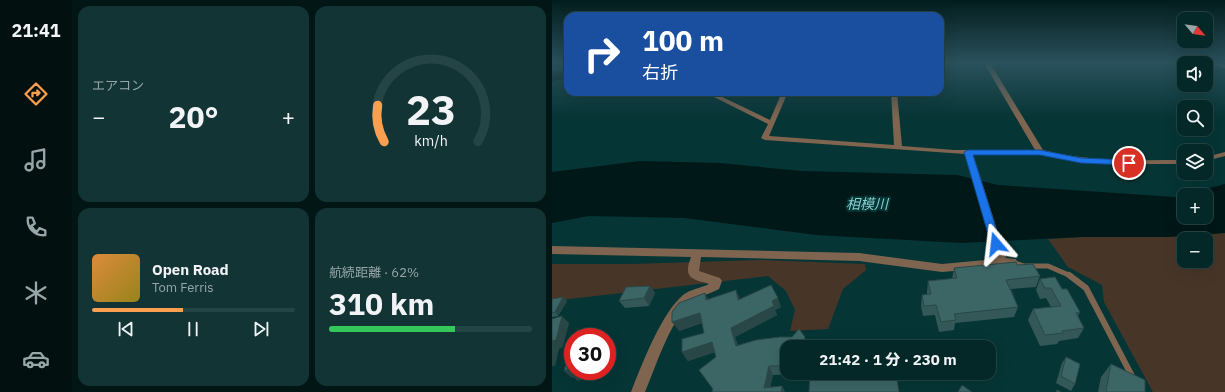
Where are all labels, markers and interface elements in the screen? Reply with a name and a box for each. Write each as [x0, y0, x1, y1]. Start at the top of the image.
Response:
north arrow [1177, 12, 1213, 48]
map controls [1177, 12, 1213, 268]
text: 21:41 [11, 19, 61, 42]
text: 100 m [642, 22, 724, 59]
icon: right [576, 28, 628, 80]
button: sound [1177, 56, 1213, 92]
text: 右折 [642, 61, 678, 84]
text: エアコン [92, 77, 144, 94]
icon: directions [22, 80, 50, 108]
text: 23 [406, 82, 455, 136]
text: 20° [168, 97, 219, 136]
button: search [1177, 100, 1213, 136]
text: − [92, 102, 105, 131]
text: + [282, 102, 295, 131]
text: km/h [414, 131, 447, 150]
button: layers [1177, 144, 1213, 180]
icon: music [22, 146, 50, 174]
pin [1112, 146, 1146, 180]
icon: arrive [1118, 152, 1140, 174]
button: + [1177, 188, 1213, 224]
water label: 相模川 [846, 195, 890, 213]
icon: phone [22, 213, 50, 241]
position arrow [975, 223, 1017, 265]
button: − [1177, 232, 1213, 268]
text: Open Road [152, 260, 229, 279]
text: 航続距離 · 62% [329, 264, 419, 281]
icon: climate [22, 279, 50, 307]
text: Tom Ferris [152, 279, 214, 296]
text: 310 km [329, 284, 434, 323]
icon: previous [115, 318, 137, 340]
icon: pause [182, 318, 204, 340]
icon: next [250, 318, 272, 340]
speed limit sign: 30 [564, 328, 616, 380]
icon: car [22, 345, 50, 373]
text: 21:42 · 1 分 · 230 m [819, 350, 957, 369]

